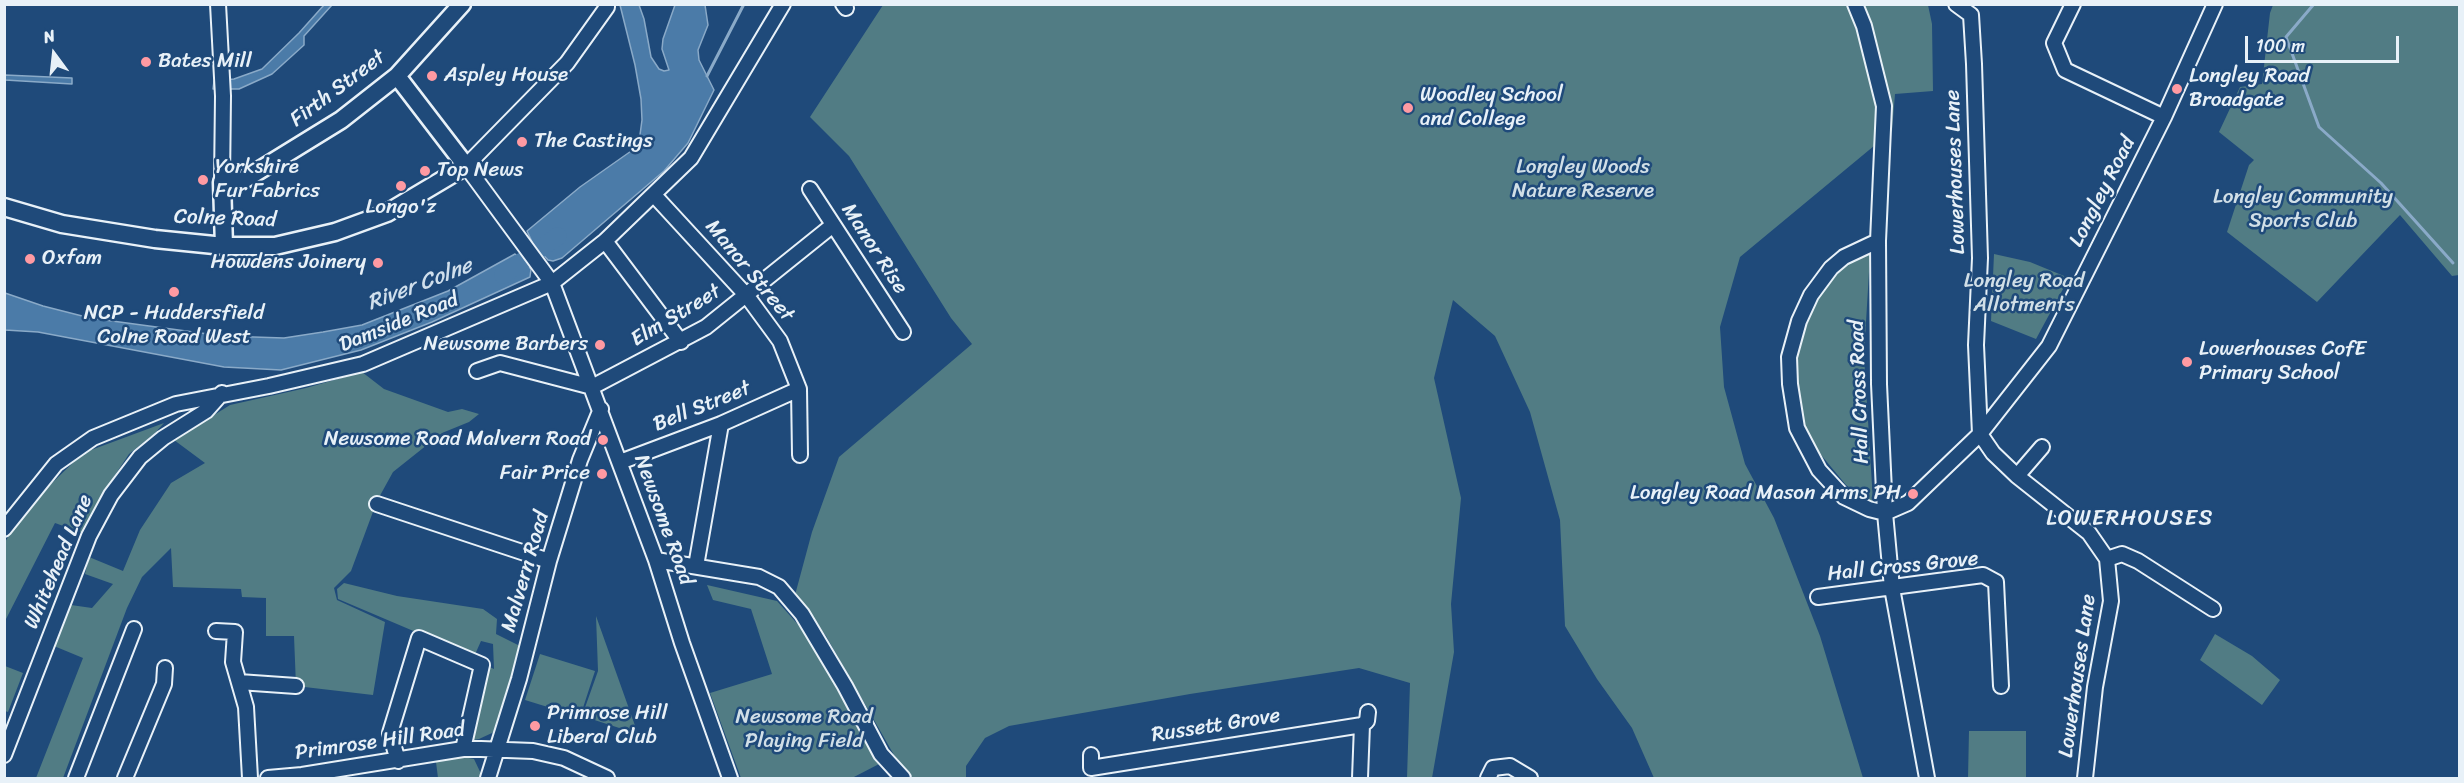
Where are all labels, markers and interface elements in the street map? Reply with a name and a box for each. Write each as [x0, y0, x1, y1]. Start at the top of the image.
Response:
text: N [40, 21, 58, 52]
north arrow [24, 24, 84, 84]
scale bar [2248, 24, 2402, 62]
text: 100 m [2256, 30, 2305, 62]
street label: Firth Street [285, 45, 391, 133]
place label: Bates Mill [158, 49, 252, 75]
marker: Bates Mill [139, 55, 153, 69]
place label: Aspley House [444, 63, 568, 89]
place label: Longley Road Broadgate [2189, 64, 2309, 114]
marker: Aspley House [425, 69, 439, 83]
marker: Longley Road Broadgate [2170, 82, 2184, 96]
place label: Woodley School and College [1420, 83, 1563, 133]
street label: Lowerhouses Lane [1941, 89, 1971, 255]
marker: Woodley School and College [1401, 101, 1415, 115]
place label: The Castings [534, 129, 653, 155]
street label: Longley Road [2064, 133, 2142, 251]
marker: The Castings [515, 135, 529, 149]
place label: Yorkshire Fur Fabrics [215, 155, 320, 205]
park label: Longley Woods Nature Reserve [1512, 155, 1654, 205]
place label: Top News [437, 158, 524, 184]
marker: Top News [418, 164, 432, 178]
marker: Yorkshire Fur Fabrics [196, 173, 210, 187]
marker: Longo'z [394, 179, 408, 193]
park label: Longley Community Sports Club [2213, 185, 2393, 235]
place label: Longo'z [366, 195, 436, 221]
street label: Manor Rise [835, 199, 913, 299]
street label: Colne Road [173, 205, 277, 233]
street label: Manor Street [699, 215, 799, 327]
place label: Oxfam [42, 246, 102, 272]
place label: Howdens Joinery [210, 250, 366, 276]
marker: Oxfam [23, 252, 37, 266]
water label: River Colne [364, 253, 476, 317]
marker: Howdens Joinery [371, 256, 385, 270]
park label: Longley Road Allotments [1964, 269, 2084, 319]
street label: Elm Street [627, 279, 725, 353]
marker: NCP - Huddersfield Colne Road West [167, 285, 181, 299]
street label: Damside Road [336, 288, 462, 358]
place label: NCP - Huddersfield Colne Road West [84, 301, 264, 351]
street label: Hall Cross Road [1845, 320, 1875, 464]
place label: Newsome Barbers [423, 332, 588, 358]
place label: Lowerhouses CofE Primary School [2199, 337, 2366, 387]
marker: Newsome Barbers [593, 338, 607, 352]
marker: Lowerhouses CofE Primary School [2180, 355, 2194, 369]
street label: Bell Street [650, 376, 754, 438]
place label: Newsome Road Malvern Road [324, 427, 591, 453]
marker: Newsome Road Malvern Road [596, 433, 610, 447]
street label: Newsome Road [628, 451, 698, 589]
place label: Fair Price [500, 461, 590, 487]
marker: Fair Price [595, 467, 609, 481]
place label: Longley Road Mason Arms PH [1630, 481, 1901, 507]
marker: Longley Road Mason Arms PH [1906, 487, 1920, 501]
street label: Whitehead Lane [19, 491, 99, 633]
district label: LOWERHOUSES [2047, 506, 2213, 532]
street label: Malvern Road [497, 509, 555, 635]
street label: Hall Cross Grove [1826, 547, 1980, 587]
street label: Lowerhouses Lane [2054, 593, 2102, 759]
place label: Primrose Hill Liberal Club [547, 701, 667, 751]
street label: Russett Grove [1150, 703, 1282, 749]
park label: Newsome Road Playing Field [736, 705, 872, 755]
street label: Primrose Hill Road [294, 718, 466, 766]
marker: Primrose Hill Liberal Club [528, 719, 542, 733]

